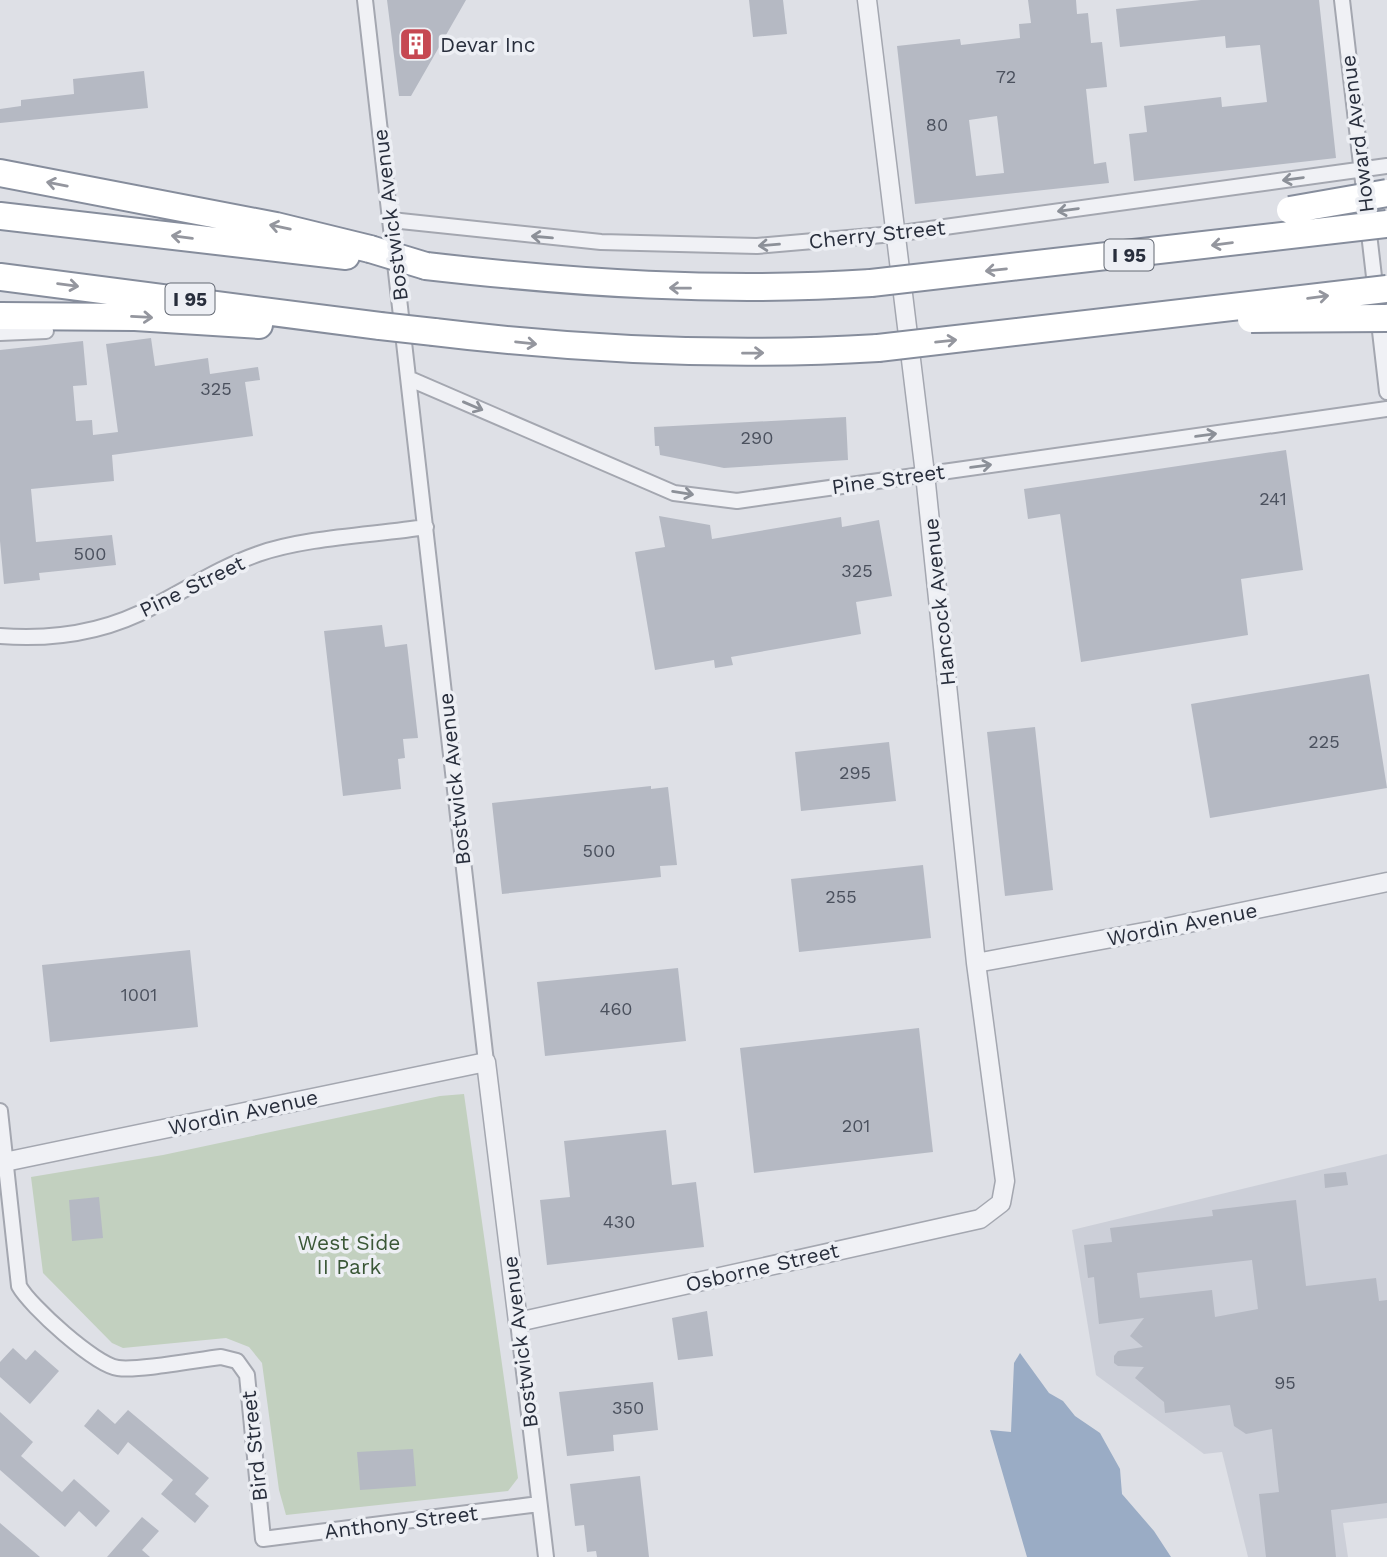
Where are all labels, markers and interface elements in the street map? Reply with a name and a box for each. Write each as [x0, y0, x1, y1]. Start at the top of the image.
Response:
building icon: Devar Inc [397, 25, 435, 63]
place label: Devar Inc [440, 32, 536, 57]
street label: Howard Avenue [1335, 54, 1379, 214]
house number: 72 [996, 66, 1016, 87]
house number: 80 [926, 114, 948, 135]
street label: Bostwick Avenue [367, 128, 413, 302]
one-way arrow [1283, 173, 1305, 186]
one-way arrow [46, 177, 69, 190]
one-way arrow [1057, 204, 1080, 217]
street label: Cherry Street [807, 214, 947, 254]
one-way arrow [269, 220, 292, 233]
one-way arrow [531, 230, 554, 243]
one-way arrow [171, 231, 194, 244]
one-way arrow [1211, 238, 1234, 251]
one-way arrow [758, 239, 781, 252]
road number: I 95 [1104, 240, 1154, 270]
one-way arrow [985, 263, 1008, 276]
one-way arrow [56, 279, 79, 292]
one-way arrow [669, 281, 692, 294]
road number: I 95 [166, 284, 214, 314]
one-way arrow [1306, 291, 1329, 304]
one-way arrow [130, 311, 153, 324]
one-way arrow [934, 335, 957, 348]
one-way arrow [514, 336, 537, 349]
one-way arrow [741, 346, 764, 360]
house number: 325 [200, 378, 232, 399]
one-way arrow [462, 400, 483, 413]
house number: 290 [741, 427, 773, 448]
one-way arrow [1194, 428, 1217, 441]
street label: Pine Street [830, 459, 946, 499]
one-way arrow [969, 459, 992, 472]
one-way arrow [671, 487, 694, 500]
house number: 241 [1259, 488, 1287, 509]
street label: Hancock Avenue [918, 517, 960, 687]
house number: 500 [74, 543, 106, 564]
street label: Pine Street [135, 550, 249, 622]
house number: 325 [841, 560, 873, 581]
street label: Bostwick Avenue [433, 692, 475, 866]
house number: 225 [1308, 731, 1340, 752]
house number: 295 [839, 762, 871, 783]
house number: 500 [583, 840, 615, 861]
house number: 255 [825, 886, 857, 907]
street label: Wordin Avenue [1105, 897, 1259, 951]
house number: 1001 [121, 984, 157, 1005]
house number: 460 [599, 998, 633, 1019]
street label: Wordin Avenue [166, 1084, 320, 1140]
house number: 201 [842, 1115, 870, 1136]
house number: 430 [603, 1211, 635, 1232]
park label: West Side II Park [298, 1230, 400, 1279]
street label: Osborne Street [683, 1237, 841, 1297]
street label: Bostwick Avenue [497, 1255, 543, 1429]
house number: 95 [1274, 1372, 1296, 1393]
street label: Bird Street [236, 1389, 272, 1503]
house number: 350 [612, 1397, 644, 1418]
street label: Anthony Street [323, 1500, 479, 1544]

